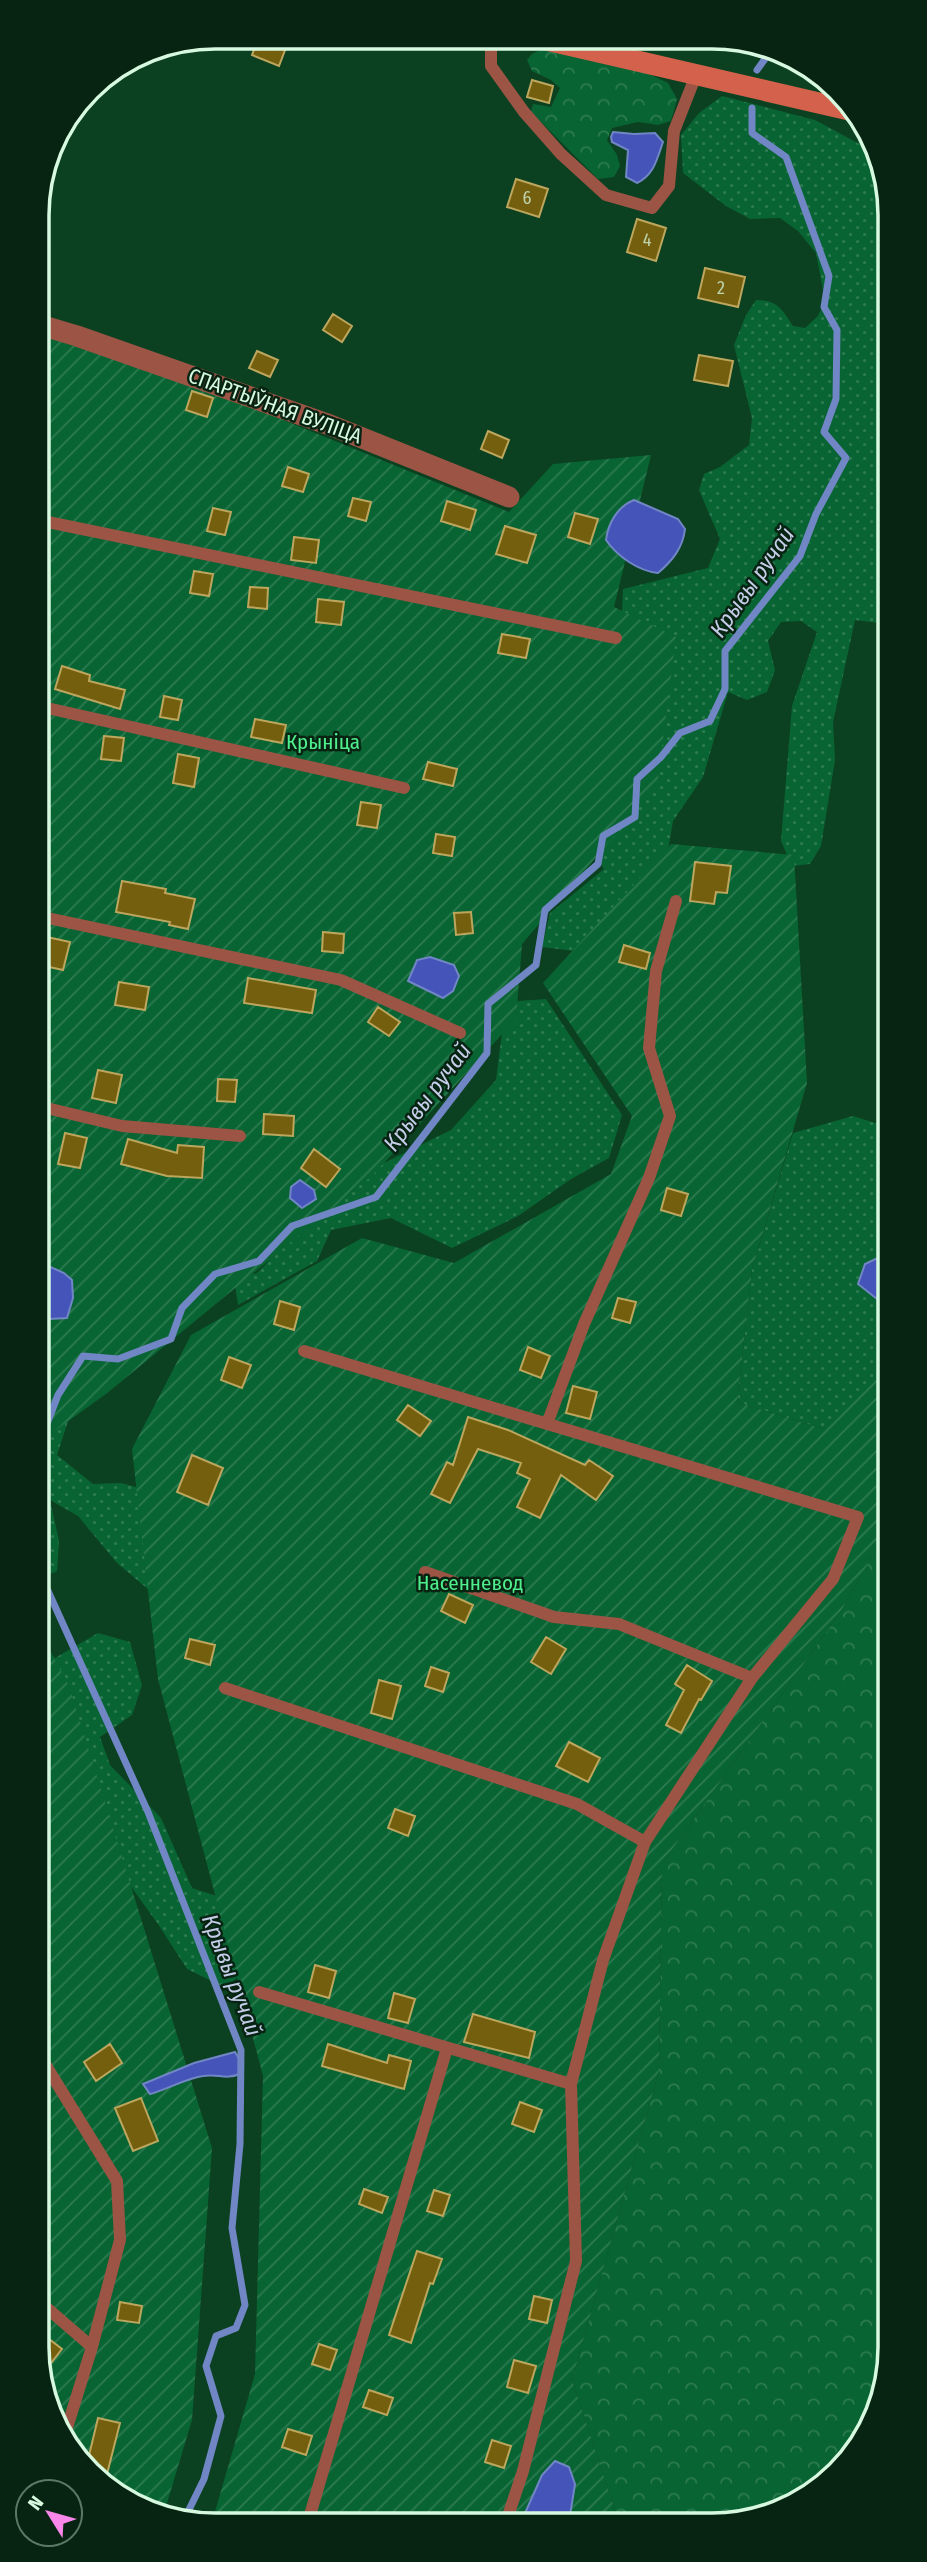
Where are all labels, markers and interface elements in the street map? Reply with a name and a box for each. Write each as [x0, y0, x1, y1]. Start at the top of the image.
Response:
house number: 6 [523, 187, 532, 209]
house number: 4 [643, 229, 652, 251]
house number: 2 [717, 277, 725, 299]
street label: СПАРТЫЎНАЯ ВУЛІЦА [185, 362, 365, 450]
water label: Крывы ручай [704, 521, 800, 643]
park label: Крыніца [286, 729, 360, 755]
water label: Крывы ручай [377, 1037, 477, 1157]
park label: Насенневод [417, 1570, 523, 1596]
water label: Крывы ручай [196, 1910, 268, 2040]
north arrow [14, 2478, 84, 2548]
text: N [23, 2492, 48, 2515]

